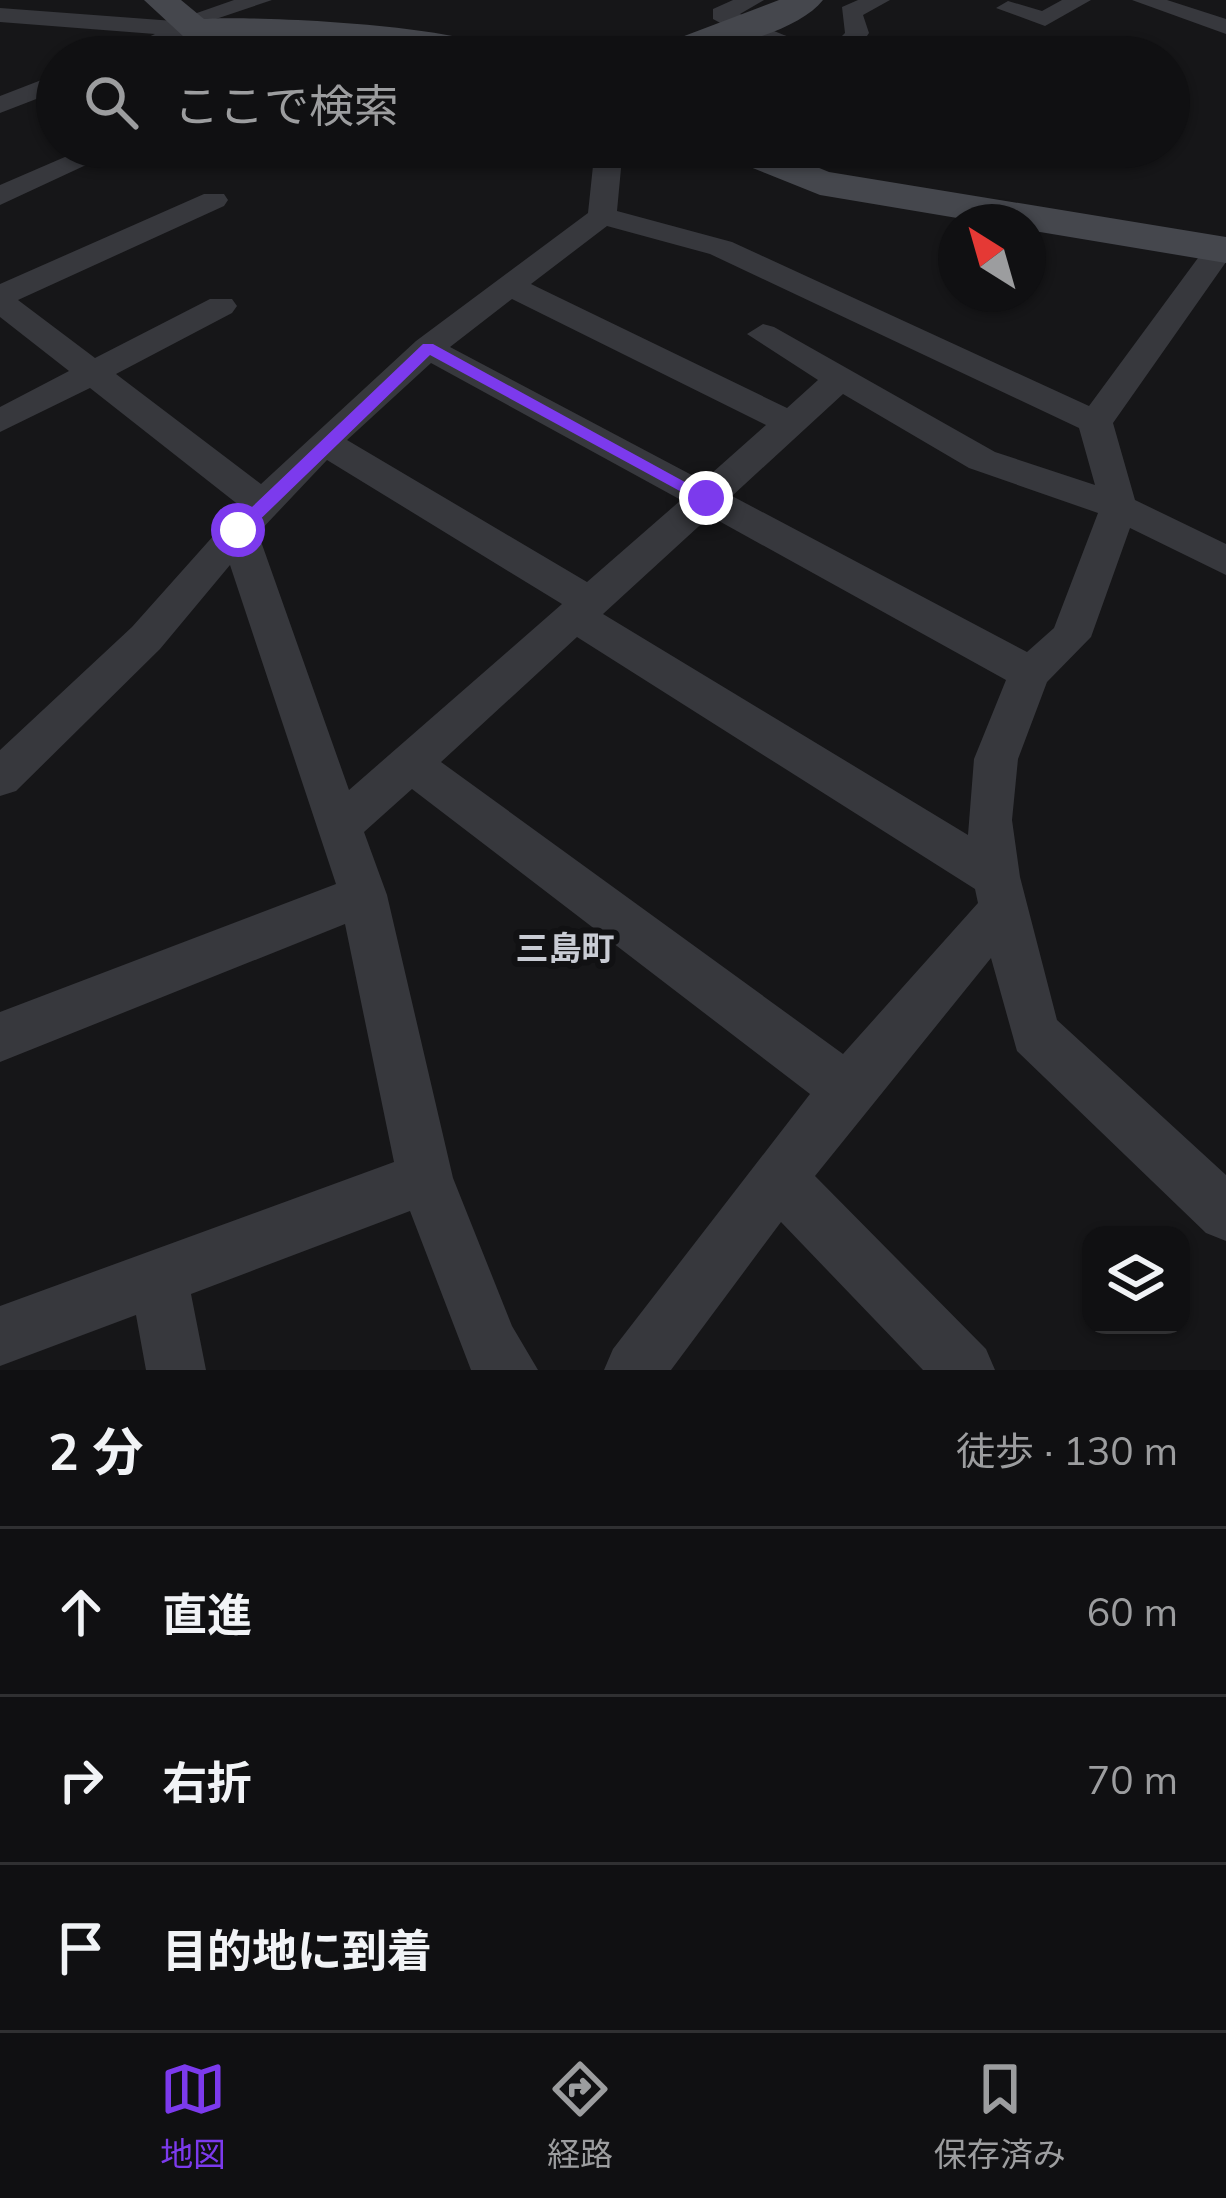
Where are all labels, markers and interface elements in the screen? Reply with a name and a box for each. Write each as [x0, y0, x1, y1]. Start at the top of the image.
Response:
search box [36, 36, 1190, 168]
icon: search [78, 69, 144, 135]
text: ここで検索 [174, 77, 399, 133]
north arrow [938, 204, 1046, 312]
route end [679, 471, 733, 525]
route start [211, 503, 265, 557]
district label: 三島町 [516, 927, 615, 968]
map controls [1082, 1226, 1190, 1334]
button: layers [1082, 1226, 1190, 1334]
text: 2 分 [48, 1419, 144, 1483]
text: 徒歩 · 130 m [956, 1426, 1178, 1475]
icon: ahead [48, 1579, 114, 1645]
text: 直進 [162, 1586, 252, 1642]
text: 60 m [1087, 1587, 1178, 1636]
icon: right [48, 1747, 114, 1813]
text: 右折 [162, 1754, 252, 1810]
text: 70 m [1087, 1755, 1178, 1804]
icon: arrive [48, 1915, 114, 1981]
text: 目的地に到着 [162, 1922, 432, 1978]
tab: 地図 [160, 2056, 226, 2176]
tab: 経路 [547, 2056, 613, 2176]
tab: 保存済み [934, 2056, 1066, 2176]

